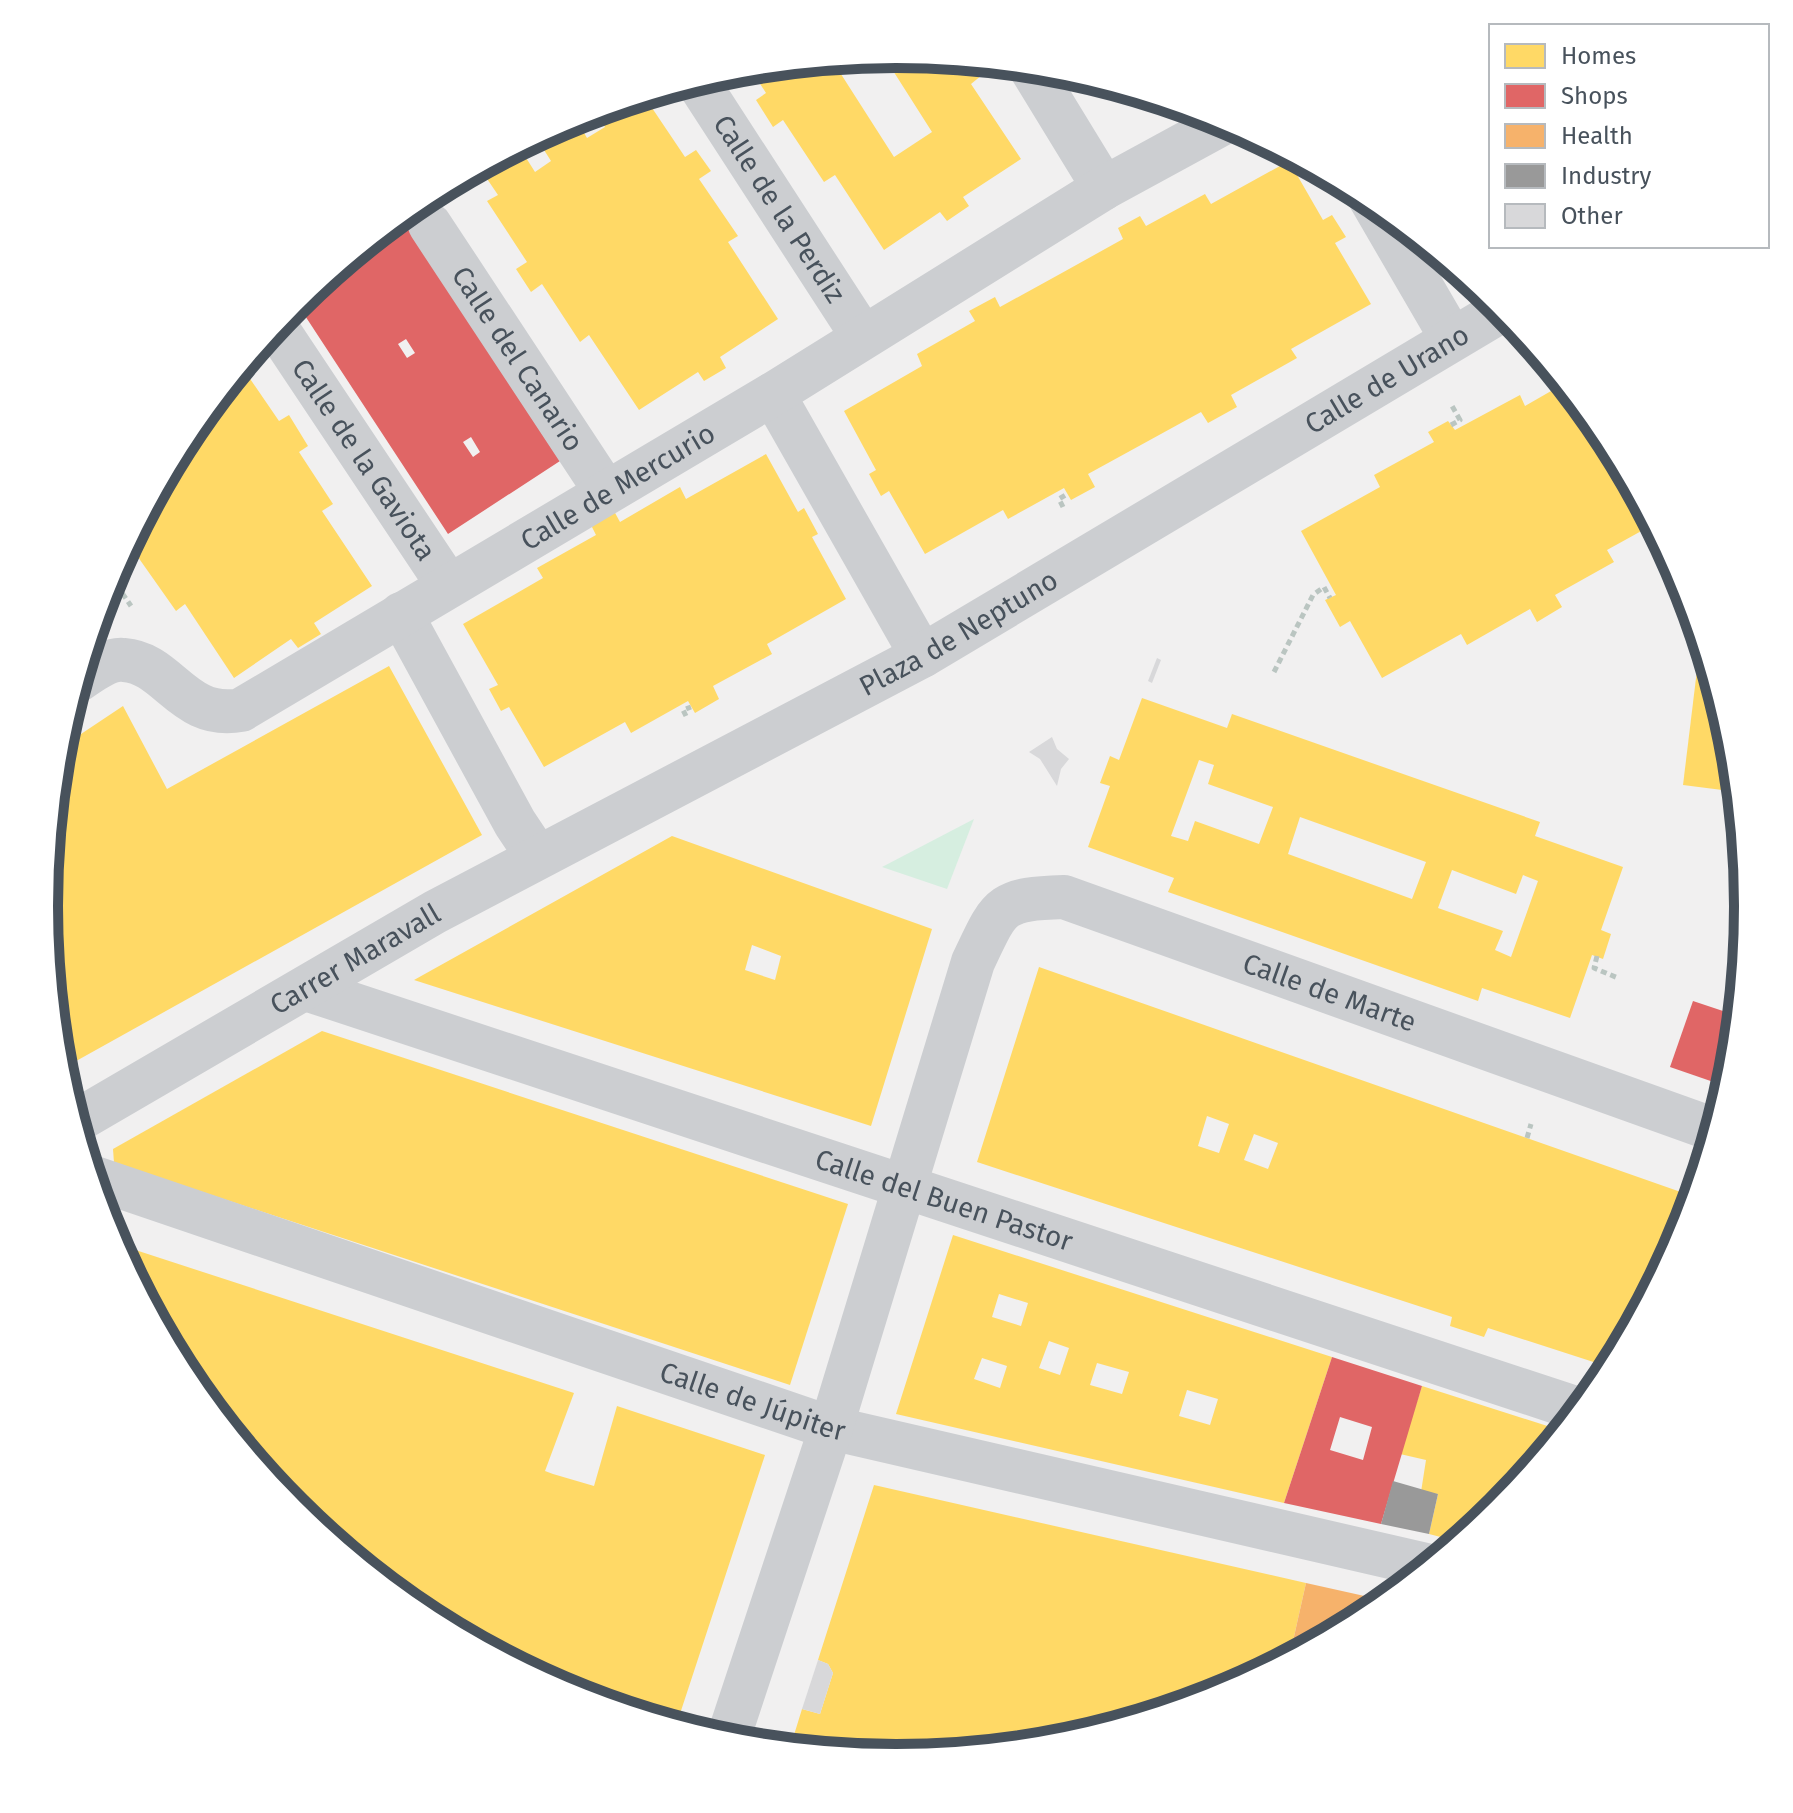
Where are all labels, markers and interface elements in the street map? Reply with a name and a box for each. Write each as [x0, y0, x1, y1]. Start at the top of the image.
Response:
legend [1489, 24, 1769, 248]
text: Homes [1561, 42, 1636, 70]
text: Shops [1561, 82, 1628, 110]
street label: Calle de la Perdiz [706, 109, 852, 309]
text: Health [1561, 122, 1633, 150]
text: Industry [1561, 162, 1652, 190]
text: Other [1561, 202, 1623, 230]
street label: Calle del Canario [445, 260, 590, 457]
street label: Calle de Urano [1299, 318, 1475, 441]
street label: Calle de la Gaviota [285, 353, 443, 567]
street label: Calle de Mercurio [515, 416, 721, 557]
street label: Plaza de Neptuno [854, 563, 1064, 703]
street label: Carrer Maravall [264, 897, 446, 1022]
street label: Calle de Marte [1238, 946, 1421, 1039]
street label: Calle del Buen Pastor [811, 1142, 1077, 1258]
street label: Calle de Júpiter [656, 1355, 849, 1448]

